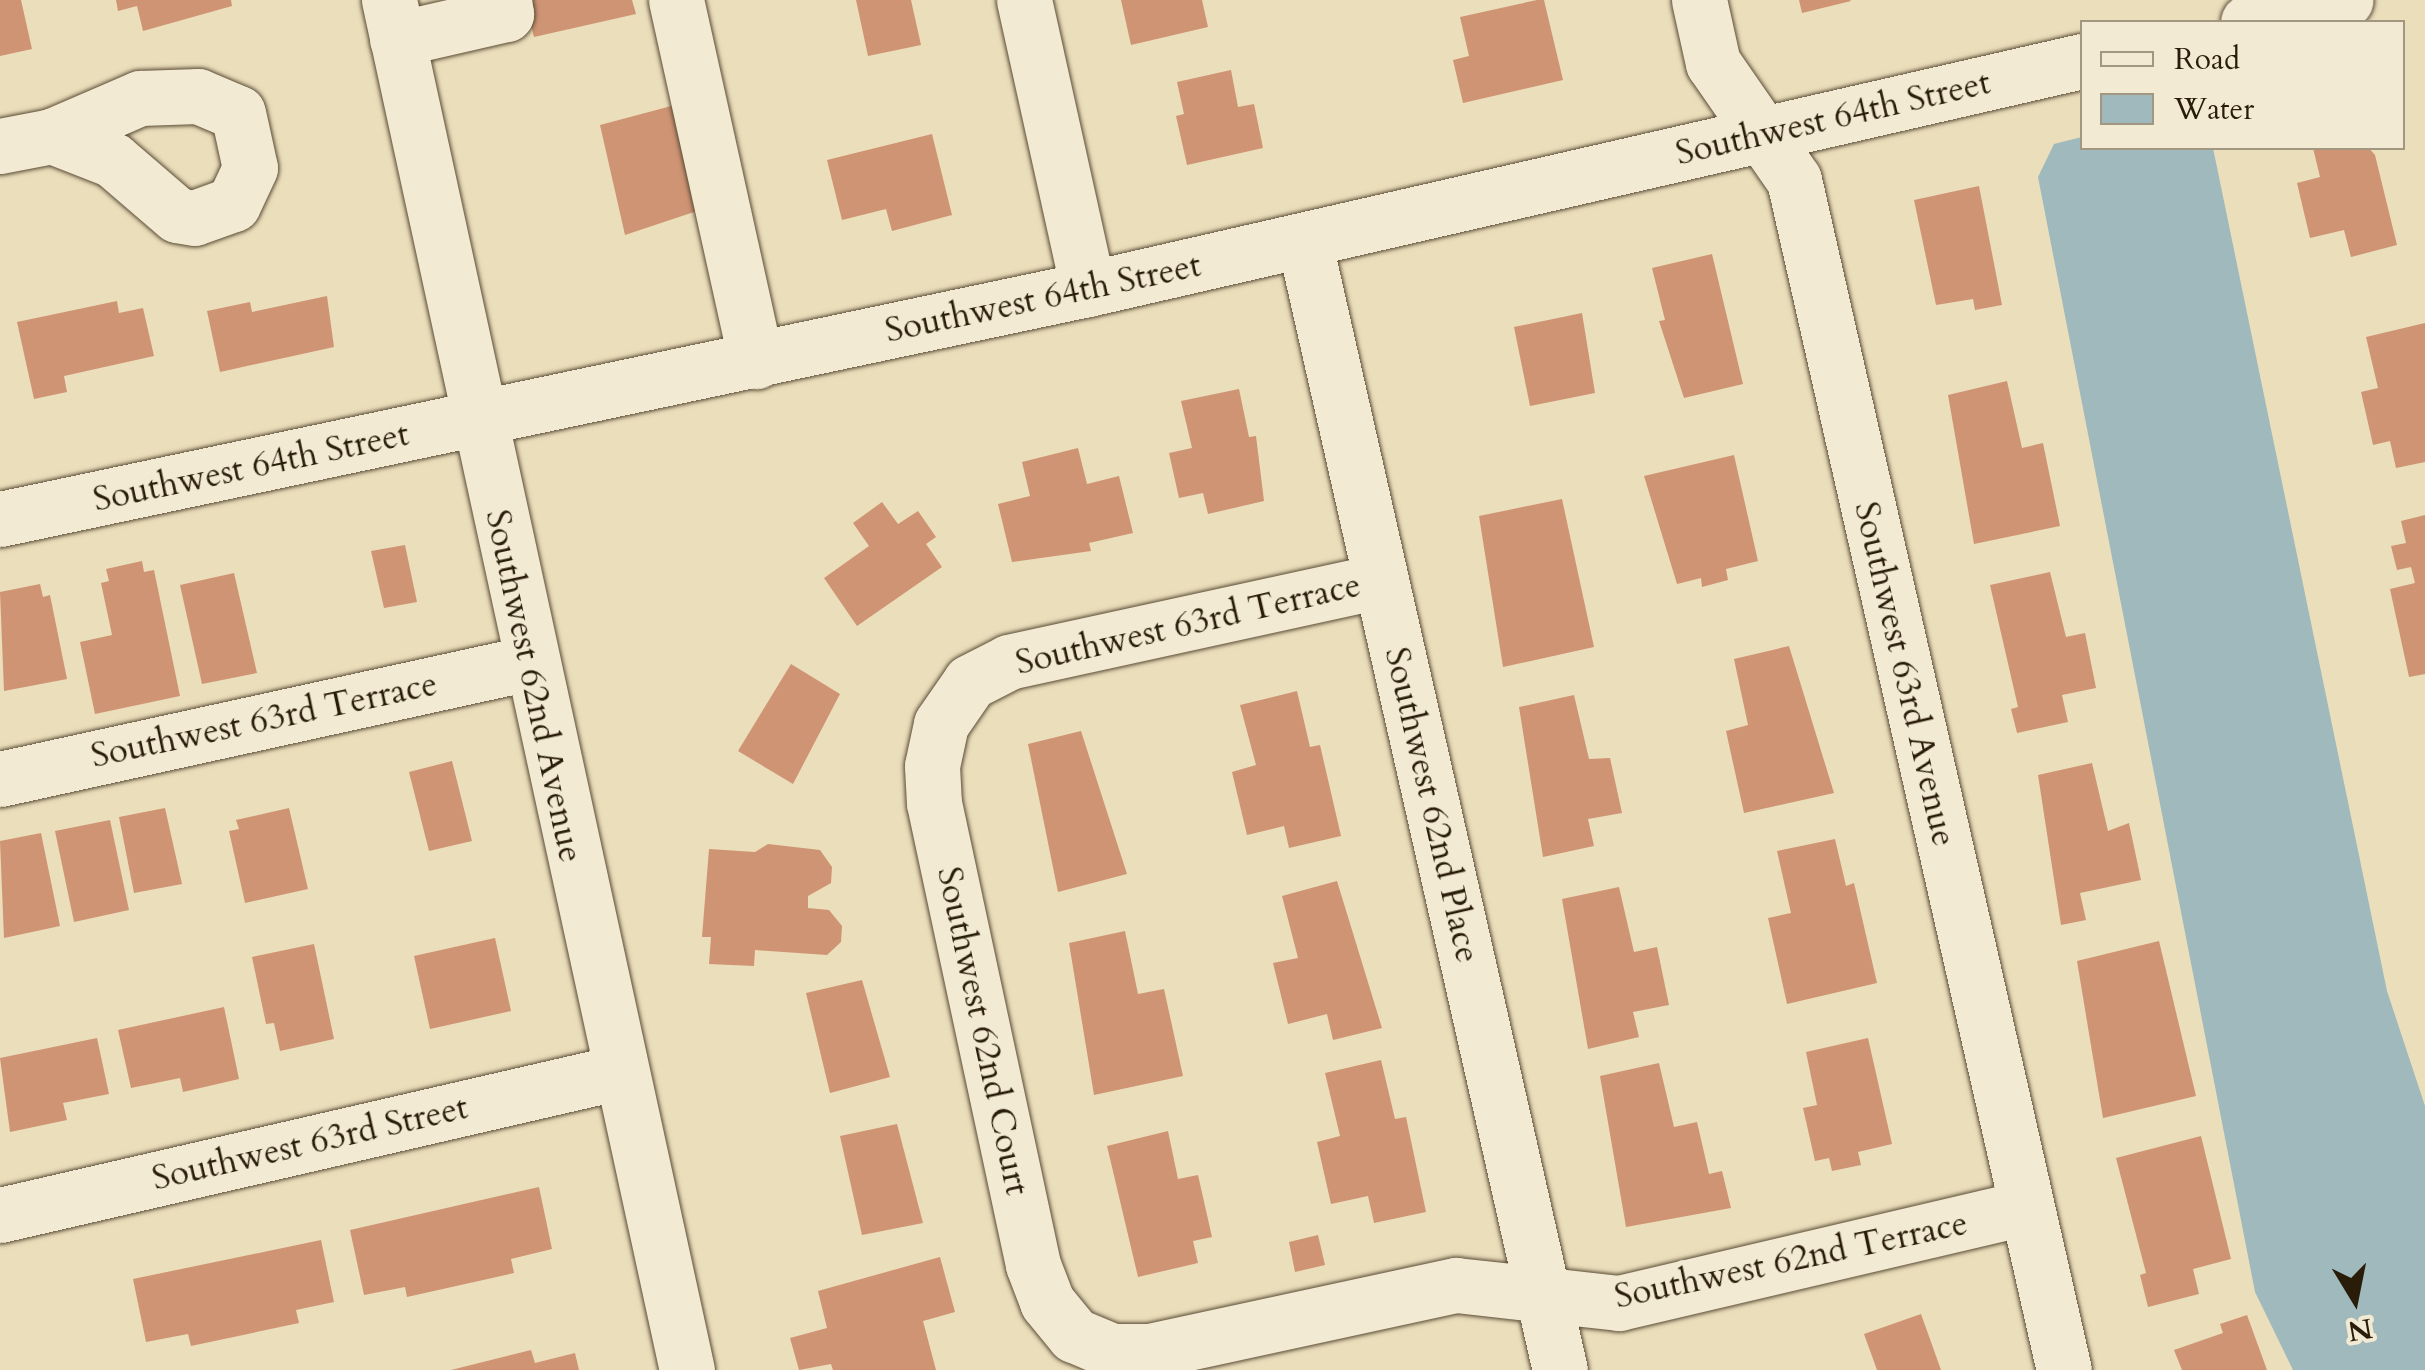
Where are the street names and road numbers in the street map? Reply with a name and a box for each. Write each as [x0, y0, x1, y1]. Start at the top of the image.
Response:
street label: Southwest 64th Street [1672, 61, 1994, 175]
street label: Southwest 64th Street [881, 244, 1205, 352]
street label: Southwest 64th Street [89, 413, 413, 521]
street label: Southwest 63rd Avenue [1845, 498, 1965, 850]
street label: Southwest 62nd Avenue [476, 506, 592, 866]
street label: Southwest 63rd Terrace [1011, 564, 1365, 684]
street label: Southwest 62nd Place [1375, 643, 1489, 967]
street label: Southwest 63rd Terrace [87, 663, 441, 777]
street label: Southwest 62nd Court [928, 863, 1038, 1199]
street label: Southwest 63rd Street [148, 1086, 472, 1200]
street label: Southwest 62nd Terrace [1611, 1202, 1971, 1318]

